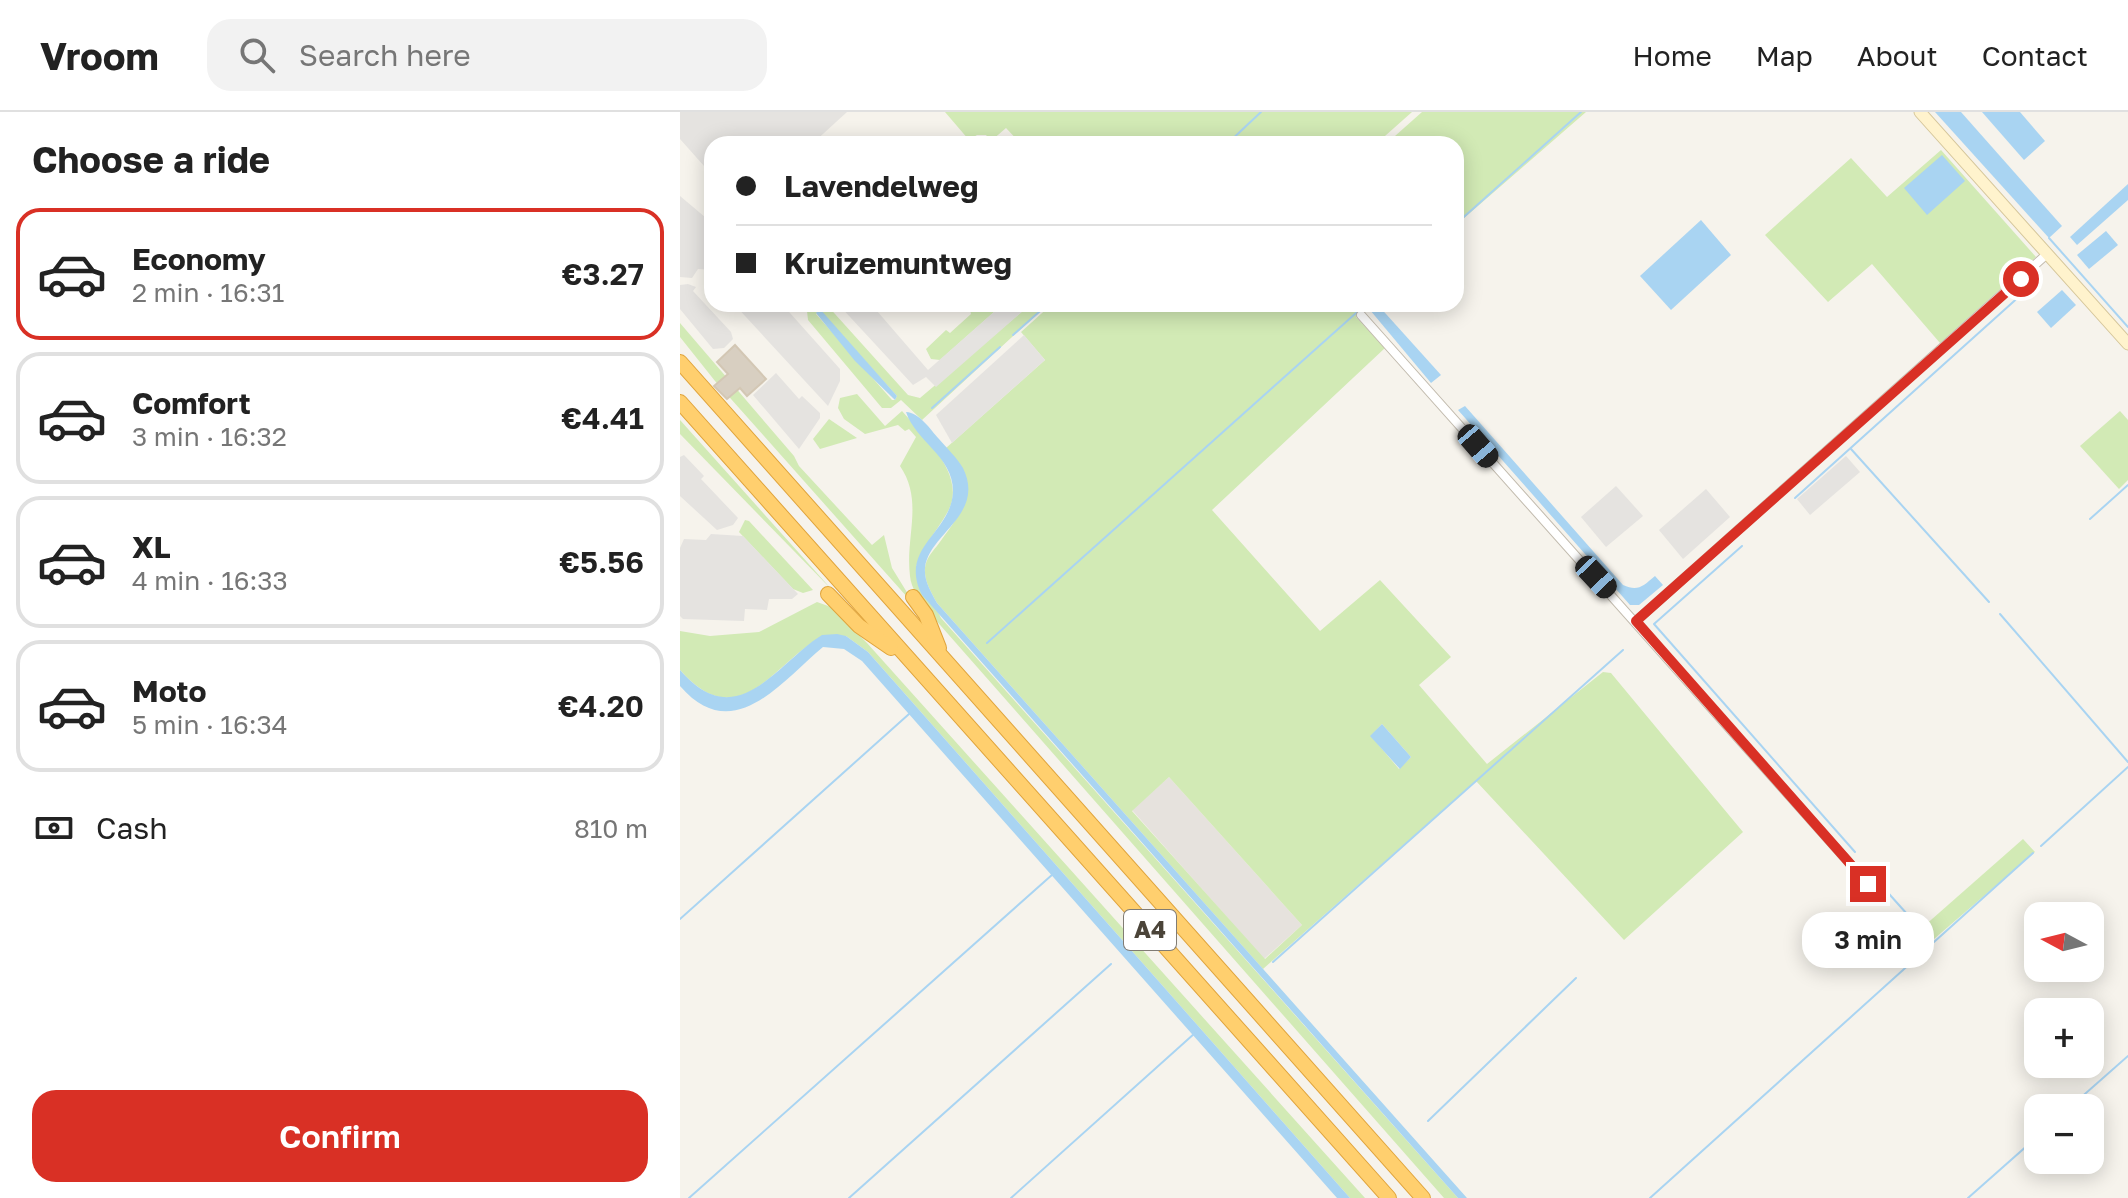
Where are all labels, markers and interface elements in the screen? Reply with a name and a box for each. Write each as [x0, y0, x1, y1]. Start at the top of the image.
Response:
search box [207, 19, 767, 91]
text: Vroom [40, 33, 159, 78]
icon: search [235, 33, 279, 77]
text: Search here [299, 37, 471, 73]
text: Home [1633, 39, 1712, 72]
text: Map [1756, 39, 1813, 72]
text: About [1857, 39, 1938, 72]
text: Contact [1982, 39, 2088, 72]
text: Choose a ride [32, 138, 270, 181]
text: Lavendelweg [784, 168, 978, 204]
icon: car [36, 238, 108, 310]
text: Economy [132, 241, 266, 277]
text: Kruizemuntweg [784, 245, 1012, 281]
text: €3.27 [562, 256, 644, 292]
route start [2003, 261, 2039, 297]
text: 2 min · 16:31 [132, 277, 284, 308]
icon: car [36, 382, 108, 454]
text: Comfort [132, 385, 251, 421]
text: €4.41 [561, 400, 644, 436]
car [1453, 420, 1503, 472]
text: 3 min · 16:32 [132, 421, 287, 452]
icon: car [36, 526, 108, 598]
text: XL [132, 529, 171, 565]
text: €5.56 [559, 544, 644, 580]
car [1571, 551, 1621, 603]
text: 4 min · 16:33 [132, 565, 288, 596]
icon: car [36, 670, 108, 742]
text: Moto [132, 673, 207, 709]
text: €4.20 [558, 688, 644, 724]
text: 5 min · 16:34 [132, 709, 288, 740]
icon: cash [32, 806, 76, 850]
text: Cash [96, 810, 168, 846]
text: 810 m [574, 813, 648, 844]
route end [1850, 866, 1886, 902]
north arrow [2024, 902, 2104, 982]
map controls [2024, 902, 2104, 1174]
road number: A4 [1124, 910, 1176, 950]
callout: 3 min [1802, 912, 1934, 968]
text: 3 min [1834, 924, 1902, 955]
button: + [2024, 998, 2104, 1078]
button: Confirm [32, 1090, 648, 1182]
button: − [2024, 1094, 2104, 1174]

